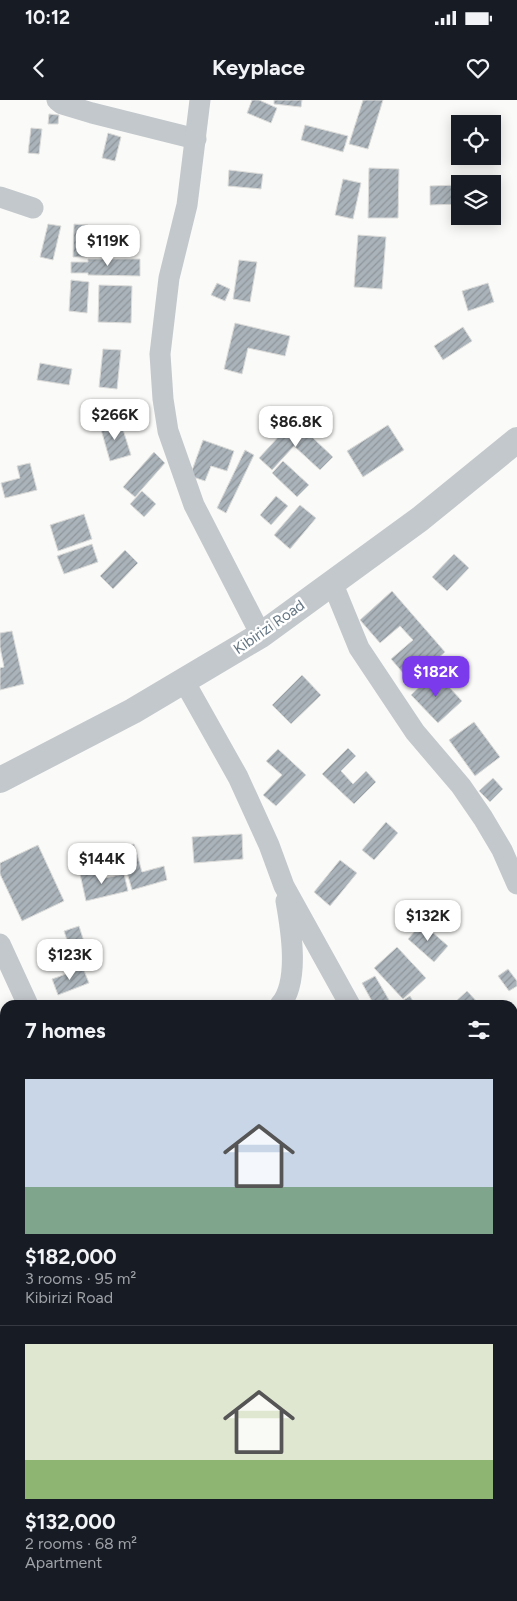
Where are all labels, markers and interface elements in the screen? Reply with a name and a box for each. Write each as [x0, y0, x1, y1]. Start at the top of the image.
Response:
text: 10:12 [25, 6, 70, 29]
icon: back [25, 54, 53, 82]
text: Keyplace [212, 54, 305, 81]
icon: heart [464, 54, 492, 82]
map controls [451, 115, 501, 225]
button: locate [451, 115, 501, 165]
button: layers [451, 175, 501, 225]
pin: $119K [73, 224, 143, 267]
text: $119K [87, 231, 129, 250]
pin: $266K [80, 398, 150, 441]
text: $266K [91, 405, 139, 424]
pin: $86.8K [255, 406, 337, 448]
text: $86.8K [270, 412, 322, 431]
street label: Kibirizi Road [230, 596, 308, 658]
pin: $182K [401, 656, 471, 698]
text: $182K [413, 662, 459, 681]
pin: $144K [67, 842, 137, 885]
text: $144K [79, 849, 125, 868]
pin: $132K [393, 900, 463, 942]
text: $132K [406, 906, 450, 925]
pin: $123K [35, 938, 105, 981]
text: $123K [48, 945, 92, 964]
icon: filters [465, 1016, 493, 1044]
text: 7 homes [25, 1018, 106, 1043]
icon: home [214, 1111, 304, 1201]
text: $182,000 [25, 1244, 117, 1269]
text: 3 rooms · 95 m² [25, 1269, 136, 1288]
text: Kibirizi Road [25, 1288, 113, 1307]
icon: home [214, 1377, 304, 1467]
text: $132,000 [25, 1509, 116, 1534]
text: 2 rooms · 68 m² [25, 1534, 137, 1553]
text: Apartment [25, 1553, 102, 1572]

